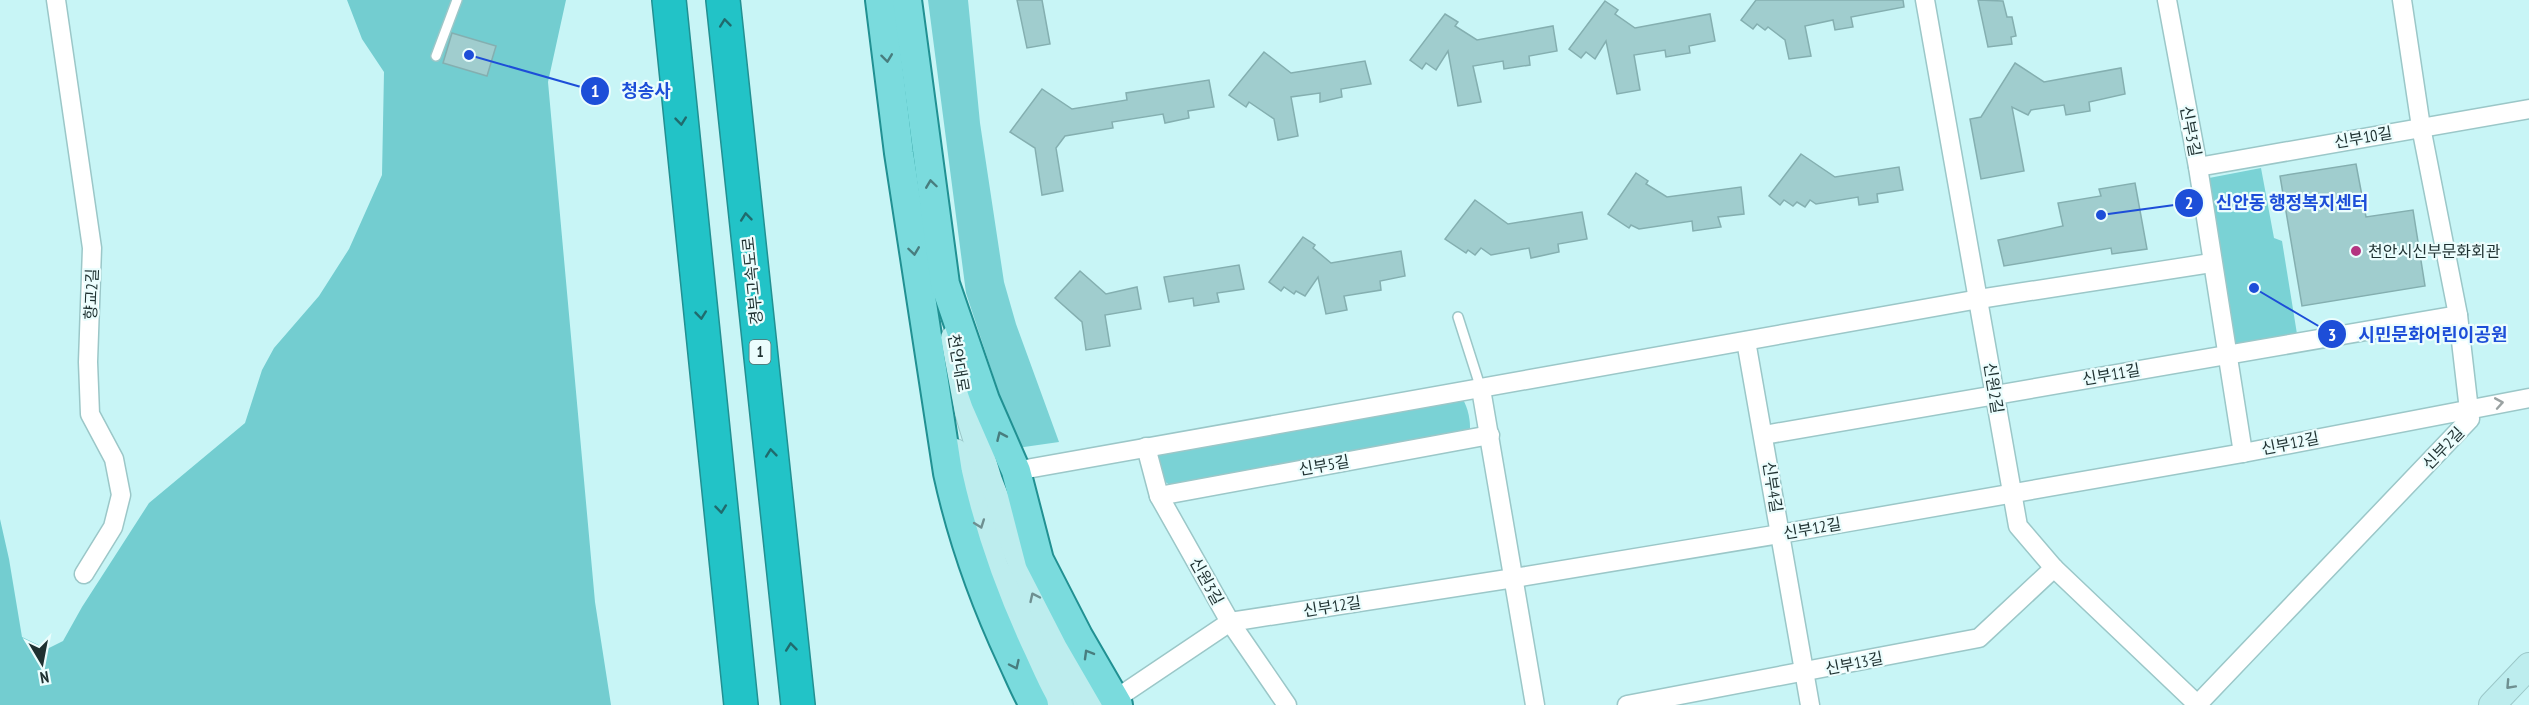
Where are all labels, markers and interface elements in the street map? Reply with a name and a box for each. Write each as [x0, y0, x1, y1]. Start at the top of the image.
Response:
one-way arrow [719, 19, 732, 28]
one-way arrow [881, 53, 893, 63]
callout: 청송사 [580, 73, 683, 109]
text: 1 [591, 79, 599, 102]
text: 청송사 [621, 79, 671, 102]
street label: 신부3길 [2176, 104, 2206, 158]
one-way arrow [674, 116, 687, 125]
street label: 신부10길 [2332, 122, 2394, 152]
one-way arrow [926, 180, 938, 189]
callout: 신안동 행정복지센터 [2174, 185, 2380, 221]
text: 2 [2185, 191, 2193, 214]
text: 신안동 행정복지센터 [2216, 191, 2368, 214]
one-way arrow [740, 213, 753, 222]
street label: 경부고속도로 [737, 236, 767, 326]
place label: 천안시신부문화회관 [2368, 241, 2501, 261]
marker: 천안시신부문화회관 [2349, 244, 2363, 258]
one-way arrow [907, 247, 919, 256]
street label: 향교2길 [80, 268, 102, 320]
one-way arrow [694, 310, 707, 319]
callout: 시민문화어린이공원 [2317, 316, 2520, 352]
text: 3 [2328, 323, 2336, 346]
text: 시민문화어린이공원 [2358, 323, 2508, 346]
street label: 천안대로 [944, 332, 974, 394]
road number: 1 [750, 340, 771, 364]
street label: 신부11길 [2080, 359, 2142, 389]
street label: 신원2길 [1980, 361, 2008, 415]
one-way arrow [2494, 397, 2504, 410]
street label: 신부2길 [2418, 423, 2468, 473]
street label: 신부12길 [2259, 428, 2321, 458]
one-way arrow [996, 431, 1008, 442]
one-way arrow [765, 448, 778, 457]
street label: 신부5길 [1297, 451, 1351, 479]
street label: 신부4길 [1759, 460, 1787, 514]
one-way arrow [714, 504, 726, 513]
street label: 신부12길 [1781, 513, 1843, 543]
one-way arrow [972, 518, 985, 529]
street label: 신원3길 [1186, 554, 1228, 608]
one-way arrow [1030, 592, 1042, 603]
street label: 신부12길 [1302, 592, 1362, 620]
north arrow [12, 633, 72, 693]
one-way arrow [785, 642, 798, 651]
street label: 신부13길 [1823, 648, 1885, 678]
one-way arrow [1084, 650, 1096, 660]
one-way arrow [1008, 659, 1020, 670]
text: N [39, 667, 51, 688]
one-way arrow [2506, 679, 2517, 689]

